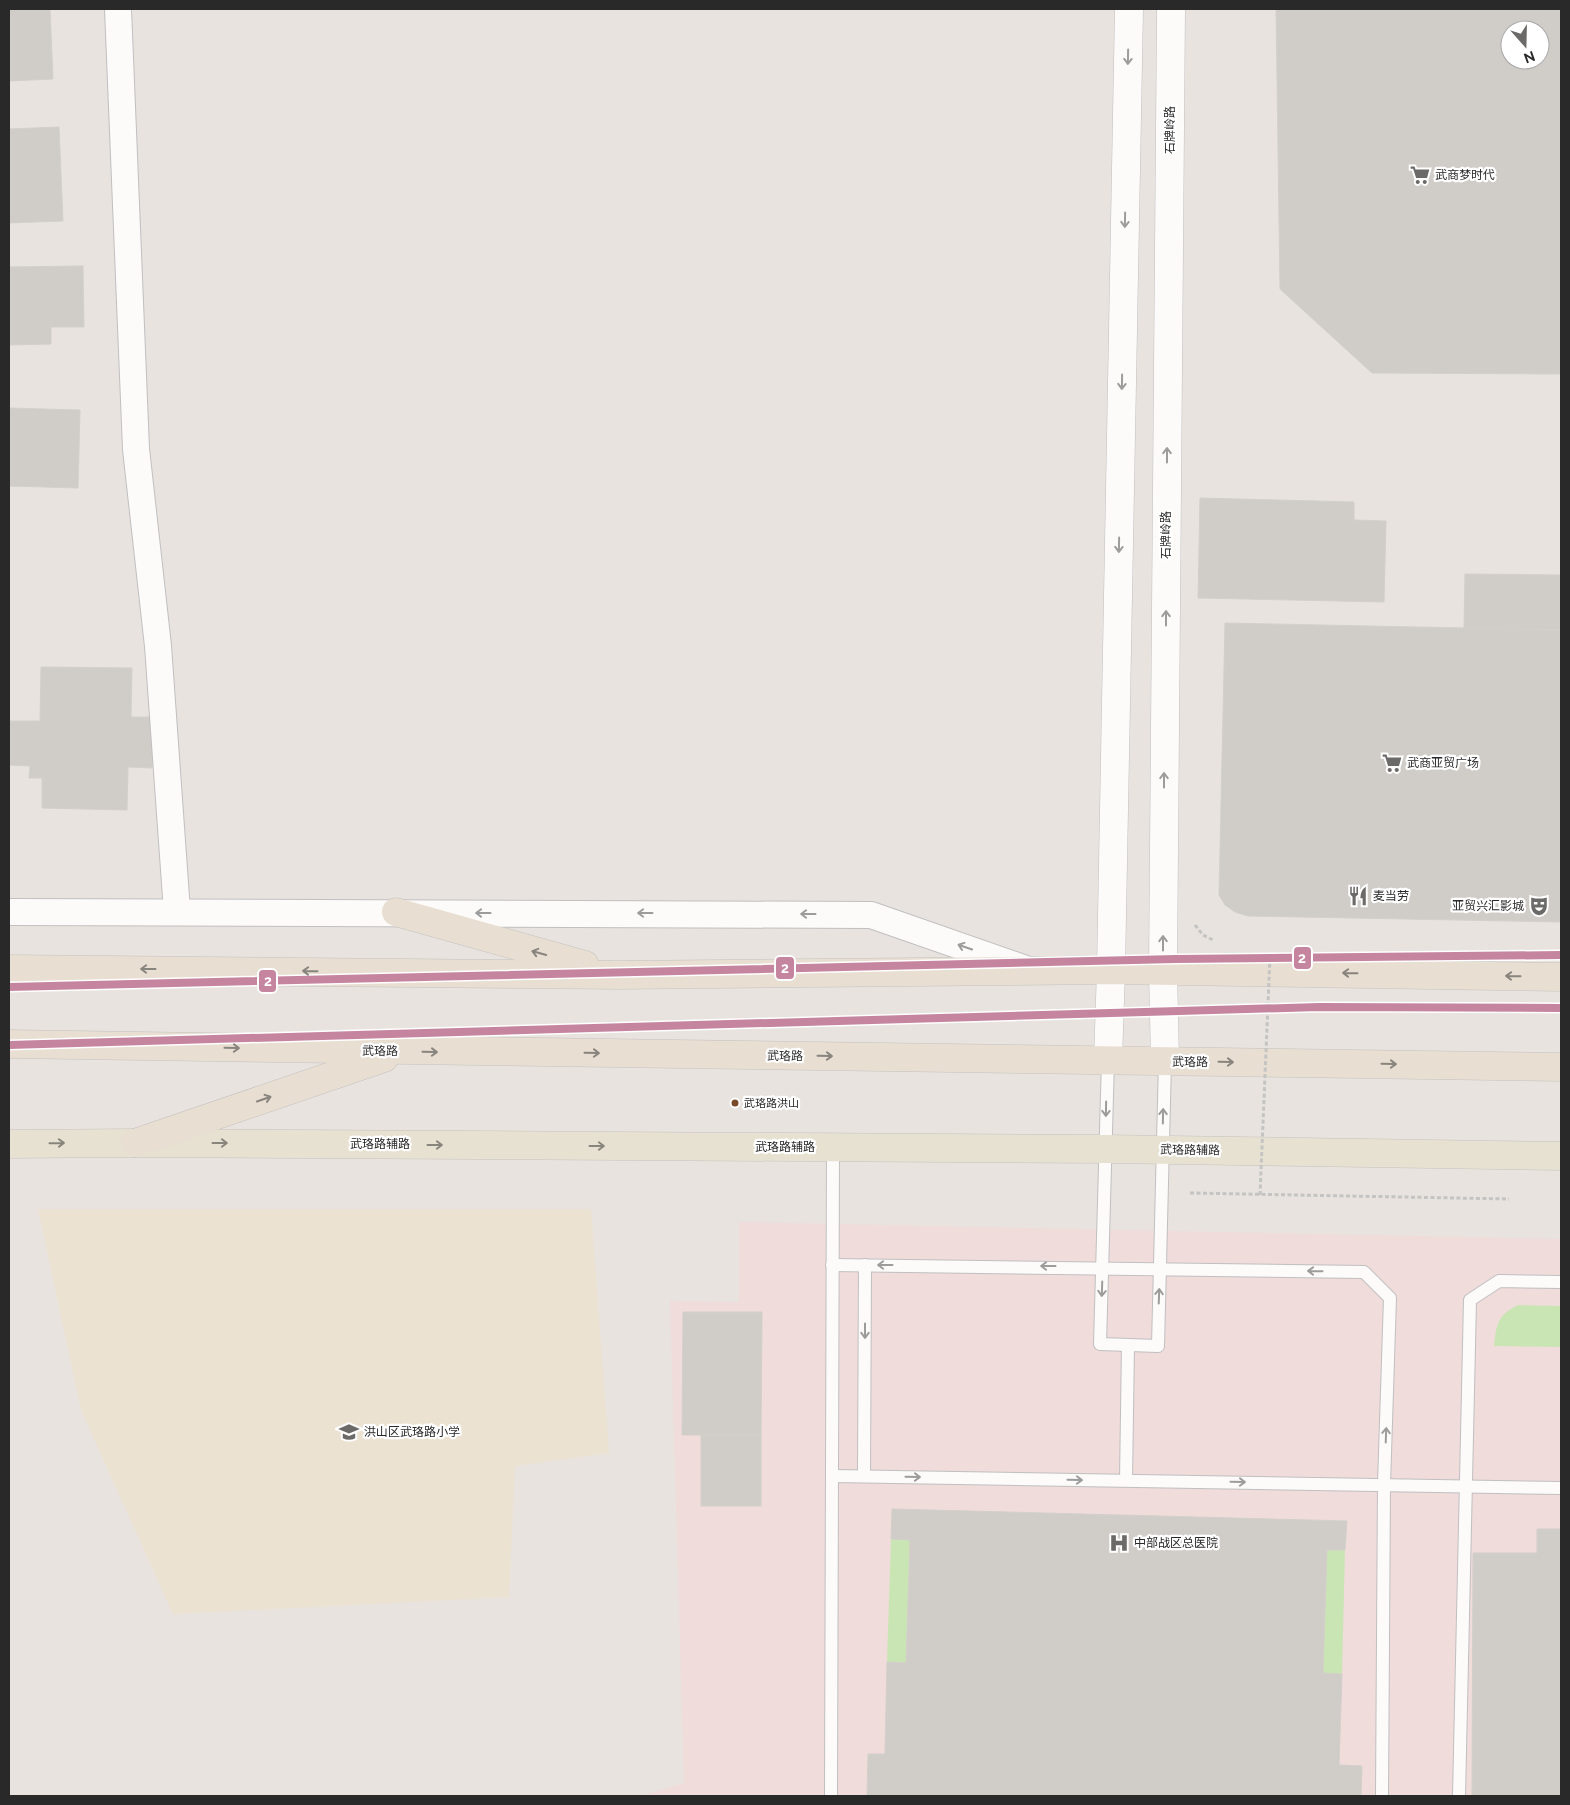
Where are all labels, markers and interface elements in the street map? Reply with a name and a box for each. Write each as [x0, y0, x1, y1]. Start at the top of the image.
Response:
north arrow [1500, 20, 1550, 70]
text: N [1522, 48, 1537, 67]
one-way arrow [1123, 49, 1133, 65]
street label: 石牌岭路 [1163, 106, 1177, 154]
supermarket icon: 武商梦时代 [1409, 164, 1431, 186]
place label: 武商梦时代 [1435, 168, 1495, 182]
one-way arrow [1120, 212, 1130, 228]
one-way arrow [1117, 374, 1127, 390]
one-way arrow [1162, 447, 1172, 464]
street label: 石牌岭路 [1159, 511, 1173, 559]
one-way arrow [1114, 536, 1124, 553]
one-way arrow [1161, 610, 1171, 626]
supermarket icon: 武商亚贸广场 [1381, 752, 1403, 774]
place label: 武商亚贸广场 [1407, 756, 1479, 770]
one-way arrow [1160, 772, 1169, 788]
restaurant icon: 麦当劳 [1347, 885, 1369, 907]
place label: 麦当劳 [1373, 889, 1409, 903]
theatre icon: 亚贸兴汇影城 [1528, 895, 1550, 917]
place label: 亚贸兴汇影城 [1452, 899, 1524, 913]
one-way arrow [475, 908, 491, 918]
one-way arrow [637, 908, 654, 918]
one-way arrow [800, 909, 816, 919]
one-way arrow [1158, 935, 1168, 951]
one-way arrow [957, 942, 973, 952]
line badge: 2 [1293, 946, 1312, 970]
one-way arrow [532, 947, 548, 957]
text: 2 [1298, 950, 1306, 966]
line badge: 2 [775, 956, 795, 980]
text: 2 [781, 960, 789, 976]
one-way arrow [140, 964, 156, 974]
one-way arrow [303, 966, 319, 975]
one-way arrow [1342, 968, 1358, 978]
line badge: 2 [258, 969, 277, 993]
one-way arrow [1505, 971, 1521, 981]
text: 2 [264, 973, 272, 989]
one-way arrow [224, 1043, 240, 1053]
street label: 武珞路 [362, 1044, 398, 1058]
one-way arrow [422, 1047, 438, 1056]
one-way arrow [584, 1049, 600, 1058]
street label: 武珞路 [767, 1049, 803, 1063]
one-way arrow [816, 1051, 833, 1061]
street label: 武珞路 [1172, 1055, 1208, 1069]
one-way arrow [1218, 1057, 1234, 1067]
one-way arrow [1380, 1059, 1397, 1069]
one-way arrow [256, 1093, 272, 1103]
place label: 武珞路洪山 [744, 1097, 799, 1110]
marker: 武珞路洪山 [730, 1098, 740, 1108]
one-way arrow [1102, 1101, 1111, 1117]
one-way arrow [1159, 1108, 1168, 1124]
street label: 武珞路辅路 [350, 1137, 410, 1151]
one-way arrow [212, 1138, 228, 1148]
one-way arrow [49, 1139, 65, 1148]
one-way arrow [426, 1140, 443, 1150]
street label: 武珞路辅路 [755, 1140, 815, 1154]
one-way arrow [589, 1141, 605, 1151]
street label: 武珞路辅路 [1160, 1142, 1220, 1158]
one-way arrow [878, 1260, 894, 1270]
one-way arrow [1040, 1261, 1056, 1271]
one-way arrow [1308, 1266, 1324, 1276]
one-way arrow [1097, 1280, 1107, 1297]
one-way arrow [1154, 1288, 1164, 1304]
one-way arrow [860, 1323, 870, 1339]
school or university icon: 洪山区武珞路小学 [338, 1421, 360, 1443]
place label: 洪山区武珞路小学 [364, 1425, 460, 1439]
one-way arrow [1381, 1427, 1391, 1444]
one-way arrow [904, 1472, 921, 1482]
one-way arrow [1067, 1475, 1083, 1484]
one-way arrow [1229, 1477, 1245, 1487]
hospital icon: 中部战区总医院 [1108, 1532, 1130, 1554]
place label: 中部战区总医院 [1134, 1536, 1218, 1550]

